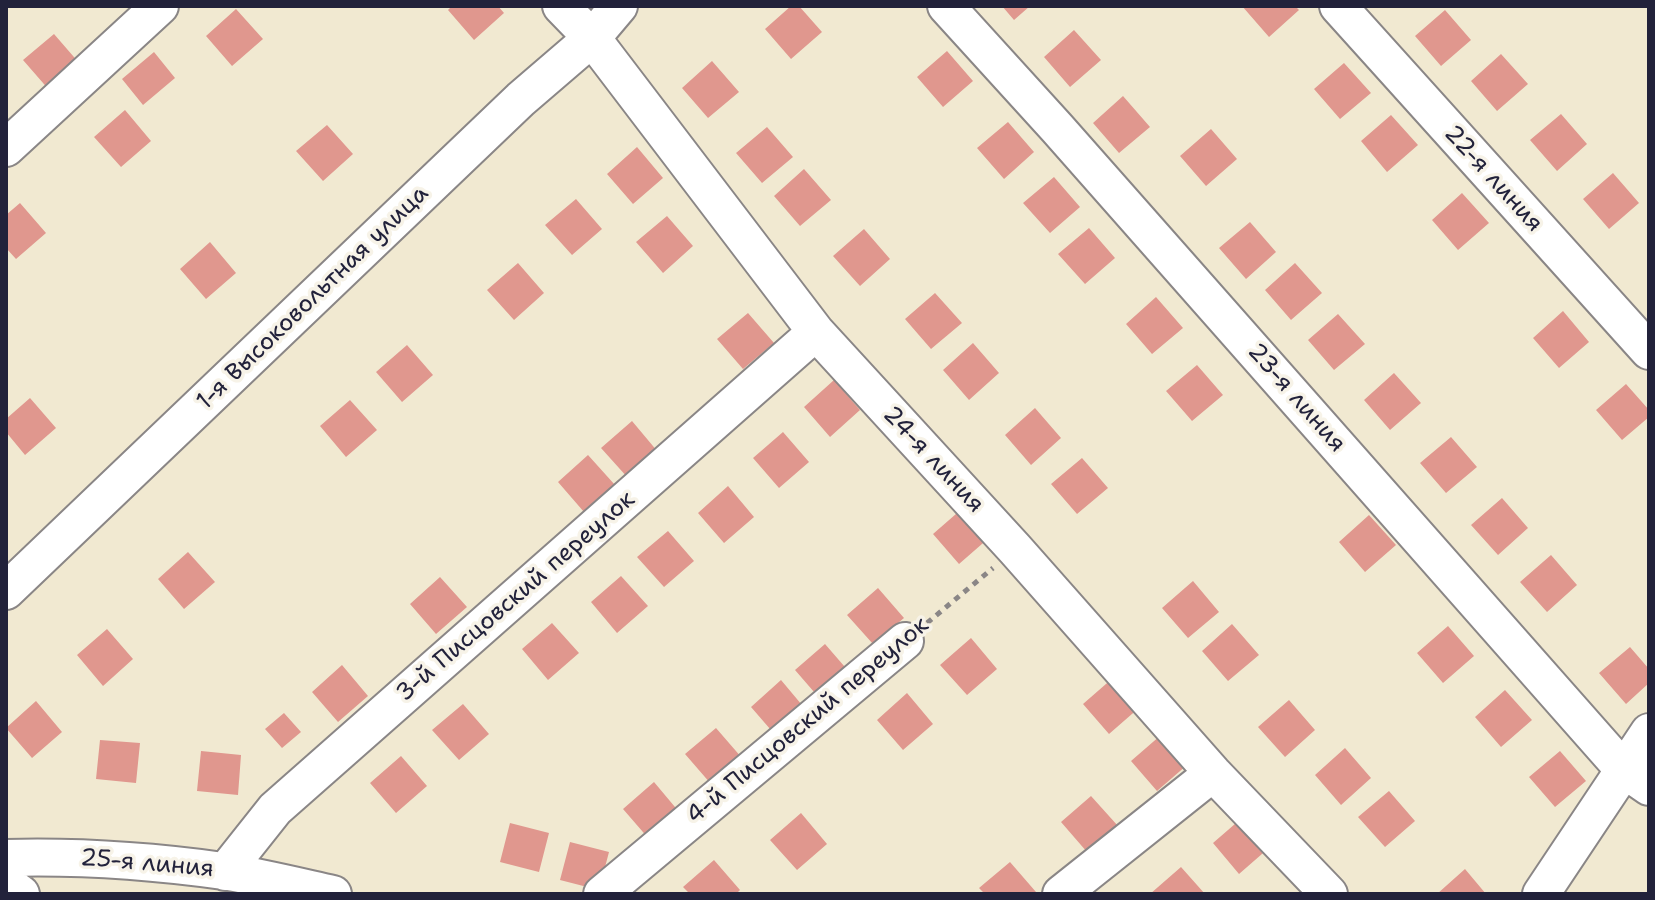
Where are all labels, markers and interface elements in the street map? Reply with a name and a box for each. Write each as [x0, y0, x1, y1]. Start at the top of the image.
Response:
street label: 22-я линия [1438, 120, 1548, 238]
street label: 1-я Высоковольтная улица [191, 180, 435, 416]
street label: 23-я линия [1241, 338, 1351, 458]
street label: 24-я линия [876, 401, 990, 519]
street label: 3-й Писцовский переулок [391, 486, 641, 708]
street label: 4-й Писцовский переулок [681, 611, 935, 831]
street label: 25-я линия [79, 844, 215, 884]

